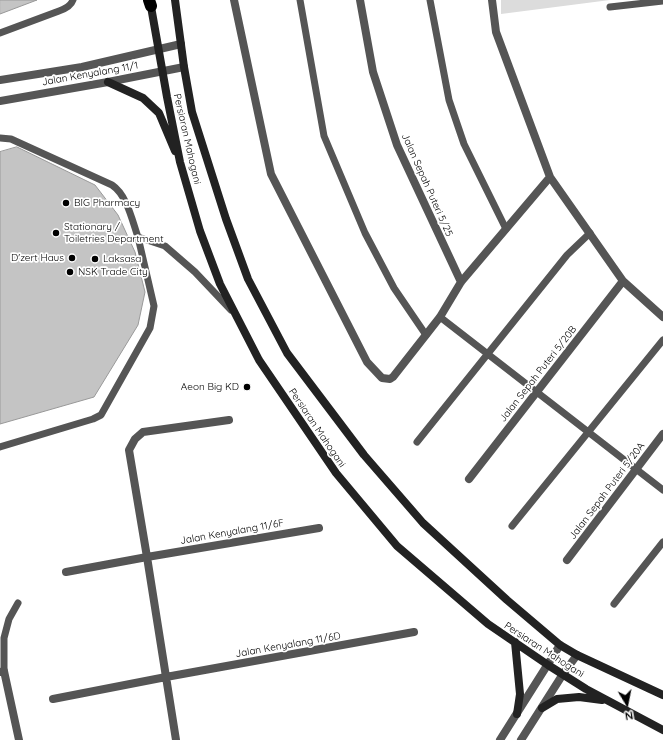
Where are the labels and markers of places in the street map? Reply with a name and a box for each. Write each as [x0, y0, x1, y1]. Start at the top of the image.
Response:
place label: BIG Pharmacy [74, 197, 140, 209]
marker: BIG Pharmacy [61, 198, 71, 208]
place label: Stationary / Toiletries Department [64, 221, 164, 244]
marker: Stationary / Toiletries Department [51, 228, 61, 238]
place label: D'zert Haus [11, 252, 64, 264]
marker: D'zert Haus [67, 253, 77, 263]
place label: Laksasa [103, 253, 141, 265]
marker: Laksasa [90, 254, 100, 264]
place label: NSK Trade City [78, 266, 148, 278]
marker: NSK Trade City [65, 267, 75, 277]
place label: Aeon Big KD [181, 381, 239, 393]
marker: Aeon Big KD [242, 382, 252, 392]

